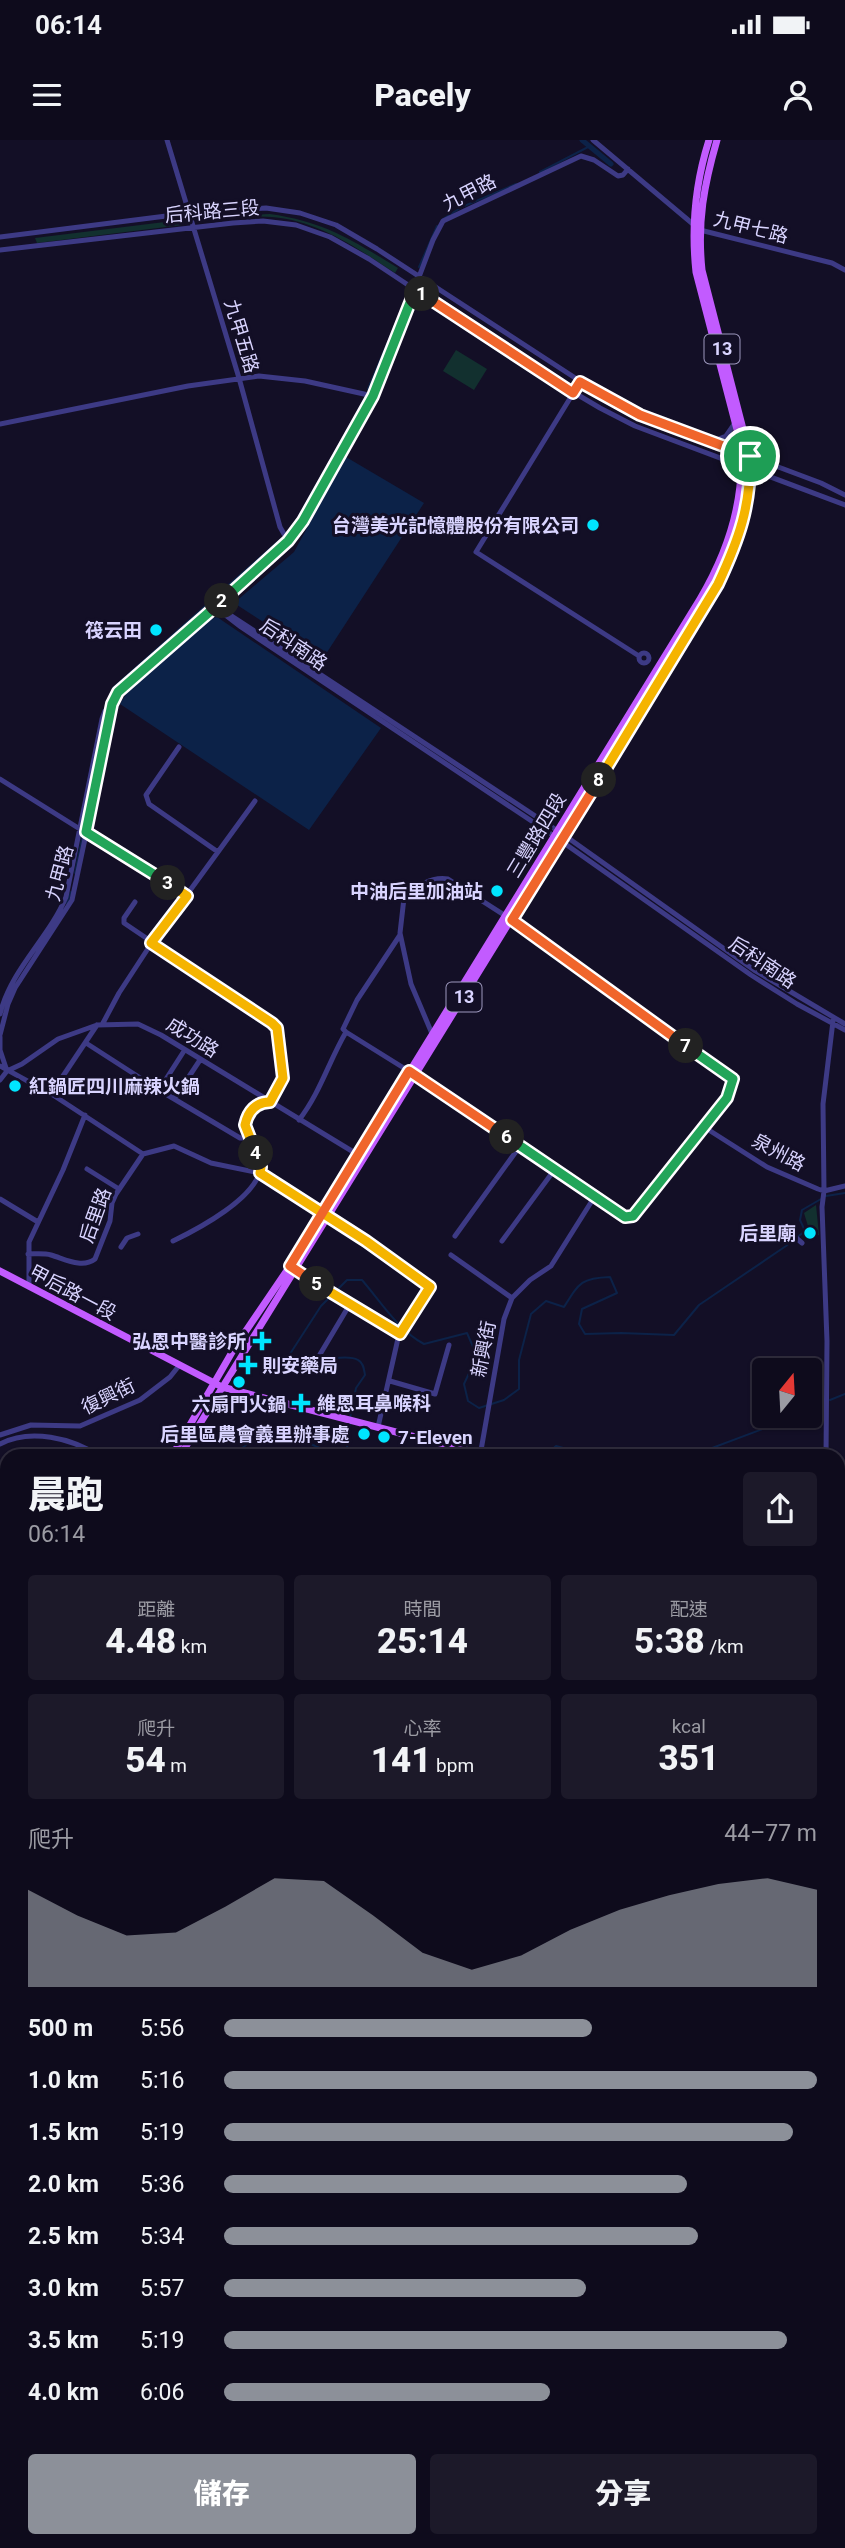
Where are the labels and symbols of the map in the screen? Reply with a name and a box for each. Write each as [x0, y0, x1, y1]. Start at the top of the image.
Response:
street label: 九甲路 [439, 169, 500, 216]
street label: 后科路三段 [164, 196, 260, 227]
street label: 九甲七路 [711, 207, 791, 248]
pin: 1 [404, 276, 440, 312]
street label: 九甲五路 [219, 296, 264, 376]
road number: 13 [704, 334, 740, 364]
pin [720, 426, 780, 486]
place label: 台灣美光記憶體股份有限公司 [332, 514, 579, 537]
marker: 台灣美光記憶體股份有限公司 [585, 517, 601, 533]
pin: 2 [204, 584, 240, 618]
street label: 后科南路 [256, 614, 332, 675]
place label: 筏云田 [85, 619, 142, 642]
marker: 筏云田 [148, 622, 164, 638]
pin: 8 [582, 762, 616, 798]
street label: 三豐路四段 [502, 789, 571, 882]
street label: 九甲路 [41, 843, 78, 904]
pin: 3 [150, 866, 186, 900]
place label: 中油后里加油站 [350, 880, 483, 903]
marker: 中油后里加油站 [489, 883, 505, 899]
street label: 后科南路 [725, 932, 801, 993]
road number: 13 [447, 982, 482, 1012]
street label: 成功路 [162, 1013, 223, 1062]
pin: 7 [668, 1028, 704, 1063]
place label: 紅鍋匠四川麻辣火鍋 [29, 1075, 200, 1098]
marker: 紅鍋匠四川麻辣火鍋 [7, 1078, 23, 1094]
pin: 6 [490, 1119, 524, 1154]
street label: 泉州路 [748, 1129, 809, 1176]
pin: 4 [238, 1136, 274, 1170]
street label: 后里路 [75, 1184, 116, 1246]
place label: 后里廟 [739, 1222, 796, 1245]
marker: 后里廟 [802, 1225, 818, 1241]
street label: 甲后路一段 [25, 1260, 120, 1325]
pin: 5 [300, 1266, 334, 1302]
street label: 新興街 [467, 1319, 500, 1379]
place label: 弘恩中醫診所 [132, 1330, 246, 1353]
marker: 弘恩中醫診所 [252, 1331, 272, 1351]
place label: 則安藥局 [262, 1354, 338, 1377]
marker: 則安藥局 [240, 1357, 256, 1373]
north arrow [752, 1358, 822, 1428]
street label: 復興街 [78, 1374, 139, 1419]
marker: 六扇門火鍋 [231, 1374, 247, 1390]
place label: 維恩耳鼻喉科 [317, 1392, 431, 1415]
place label: 六扇門火鍋 [191, 1393, 287, 1416]
marker: 維恩耳鼻喉科 [291, 1393, 311, 1413]
place label: 后里區農會義里辦事處 [160, 1423, 350, 1446]
marker: 后里區農會義里辦事處 [356, 1426, 372, 1442]
place label: 7-Eleven [398, 1426, 473, 1449]
marker: 7-Eleven [376, 1429, 392, 1445]

